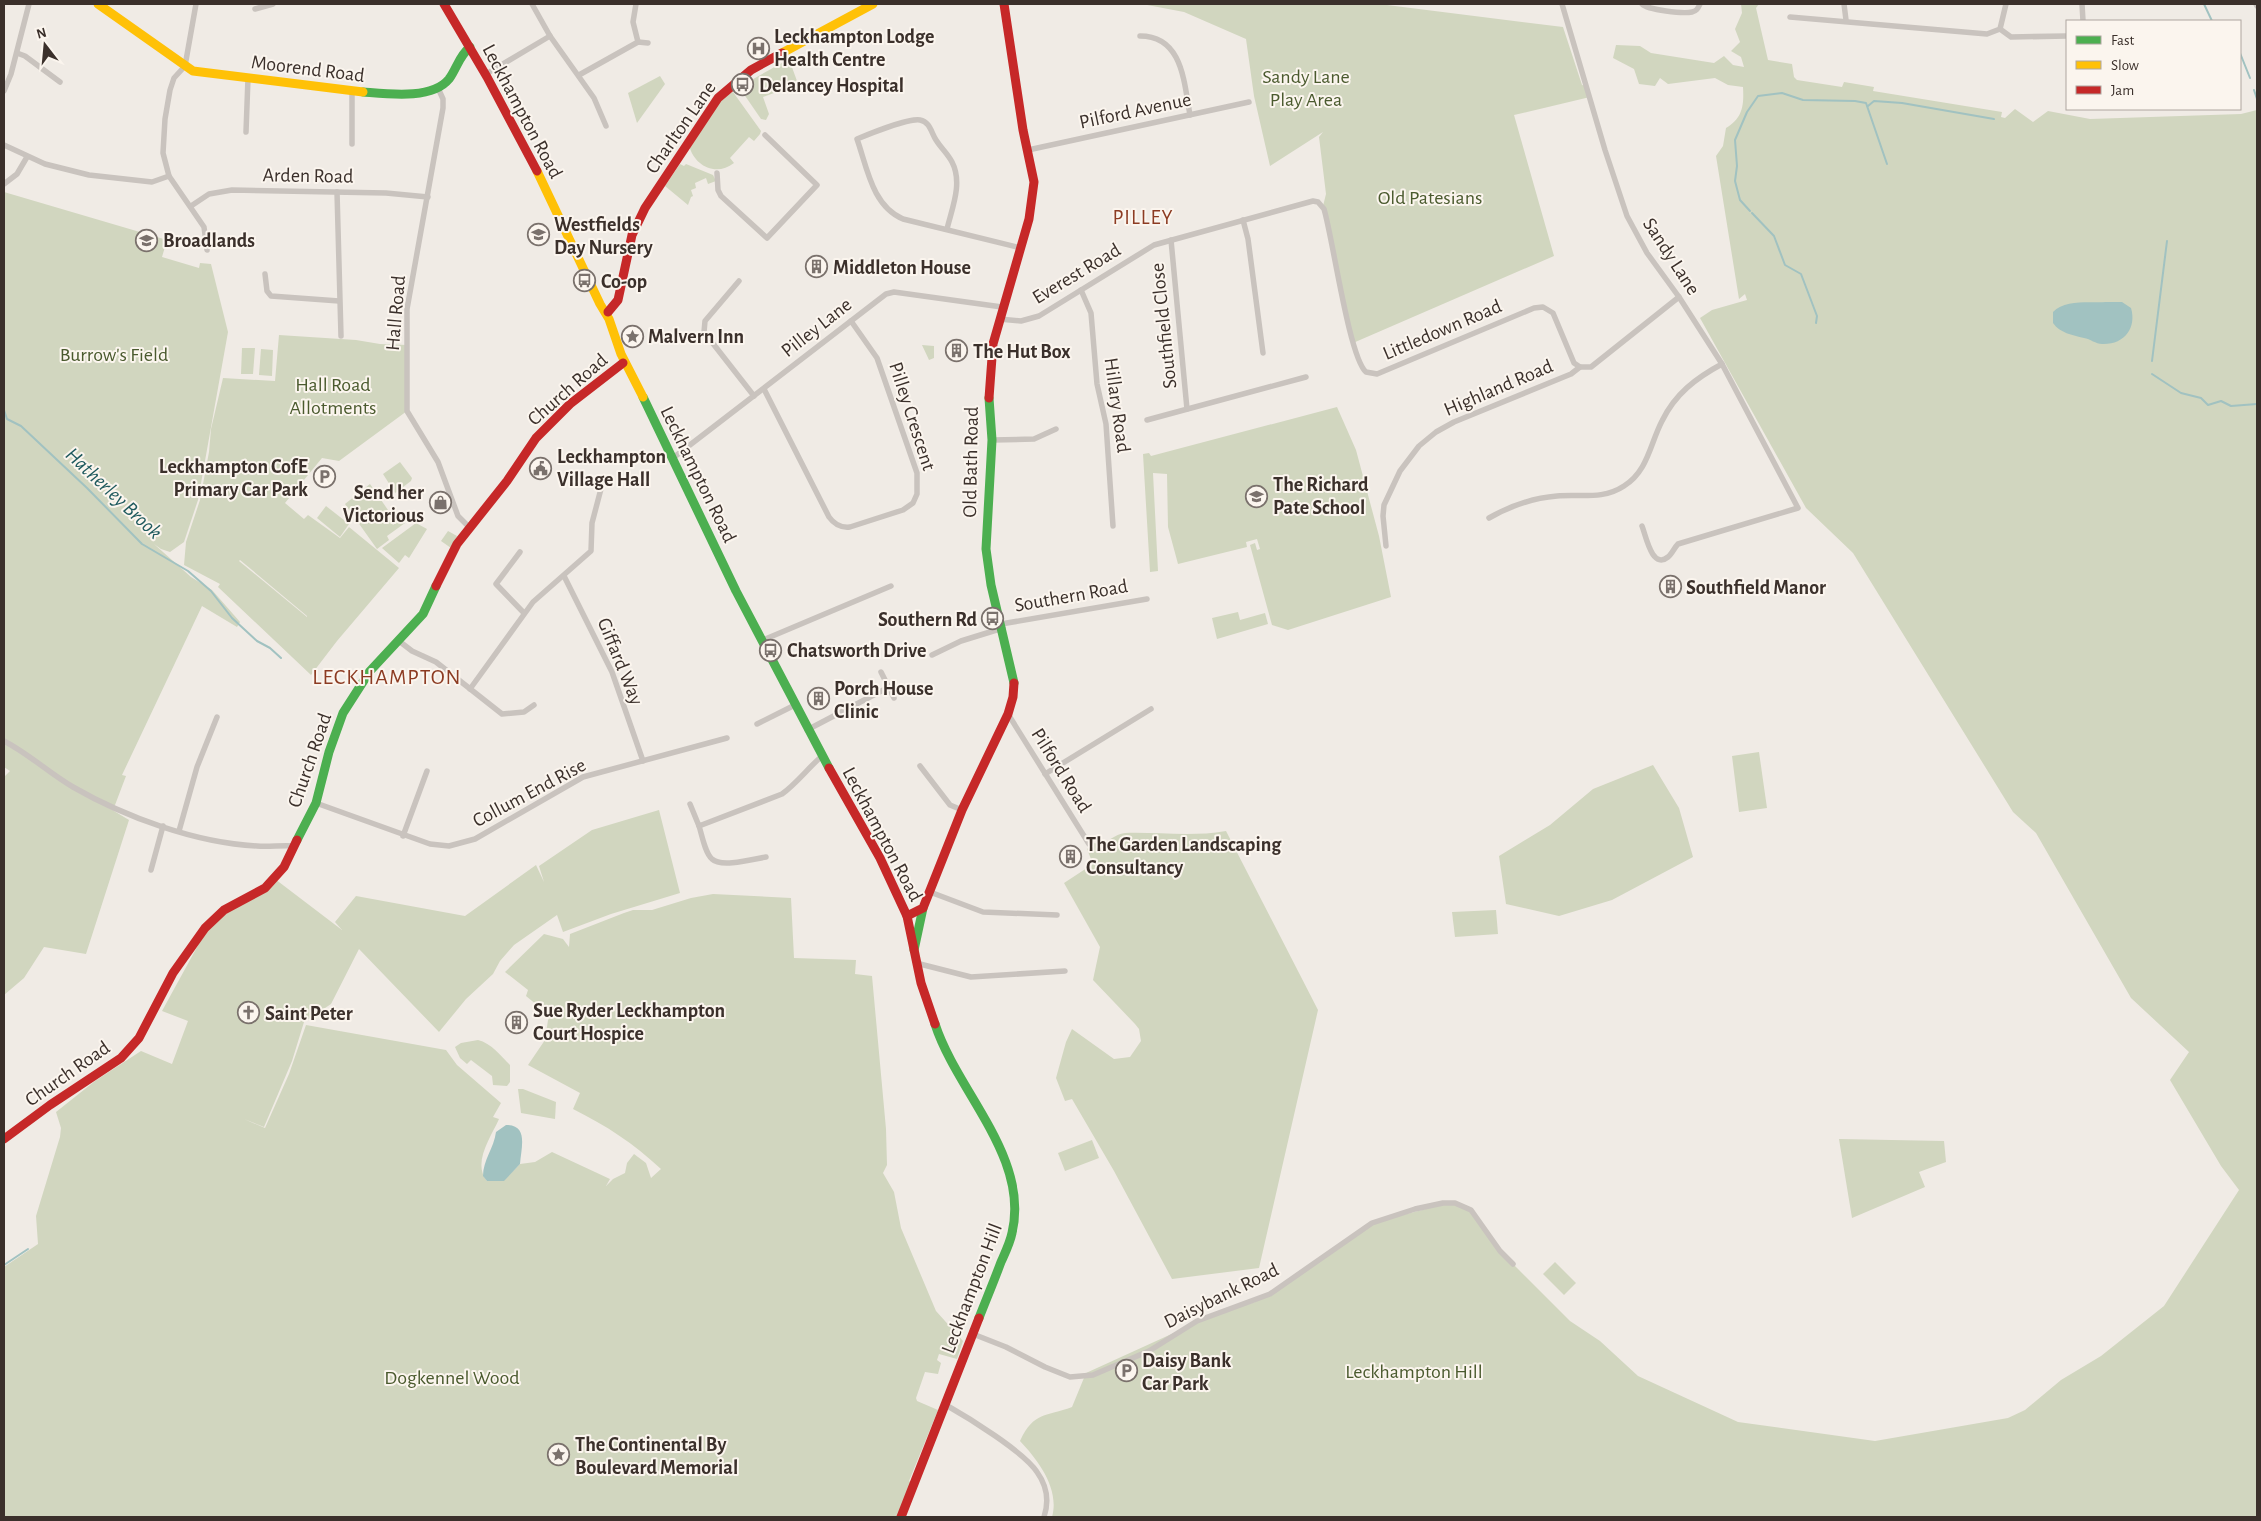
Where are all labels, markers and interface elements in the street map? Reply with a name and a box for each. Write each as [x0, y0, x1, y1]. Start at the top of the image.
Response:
north arrow [20, 20, 70, 70]
legend [2066, 20, 2241, 110]
text: N [35, 25, 48, 42]
place label: Leckhampton Lodge Health Centre [774, 27, 934, 70]
text: Fast [2111, 33, 2135, 48]
hospital icon: Leckhampton Lodge Health Centre [746, 36, 770, 60]
street label: Leckhampton Road [478, 41, 566, 182]
street label: Moorend Road [250, 52, 366, 86]
text: Slow [2111, 58, 2139, 73]
park label: Sandy Lane Play Area [1262, 67, 1350, 110]
bus stop icon: Delancey Hospital [731, 73, 755, 97]
place label: Delancey Hospital [759, 76, 904, 96]
street label: Charlton Lane [642, 78, 720, 177]
text: Jam [2111, 83, 2134, 98]
street label: Pilford Avenue [1077, 89, 1193, 133]
street label: Arden Road [262, 165, 354, 187]
park label: Old Patesians [1378, 188, 1482, 208]
district label: PILLEY [1112, 207, 1174, 228]
street label: Sandy Lane [1639, 214, 1703, 299]
place label: Westfields Day Nursery [554, 215, 653, 258]
school or university icon: Westfields Day Nursery [526, 223, 550, 247]
school or university icon: Broadlands [135, 228, 159, 252]
place label: Broadlands [163, 231, 255, 251]
street label: Everest Road [1029, 240, 1124, 308]
building icon: Middleton House [805, 255, 829, 279]
place label: Middleton House [833, 258, 971, 278]
street label: Southfield Close [1147, 262, 1181, 390]
bus stop icon: Co-op [573, 269, 597, 293]
place label: Co-op [601, 272, 647, 292]
street label: Hall Road [383, 275, 409, 352]
street label: Pilley Lane [778, 294, 856, 361]
street label: Littledown Road [1380, 296, 1505, 364]
place icon: Malvern Inn [620, 324, 644, 348]
place label: Malvern Inn [648, 327, 744, 347]
building icon: The Hut Box [945, 339, 969, 363]
place label: The Hut Box [973, 342, 1071, 362]
park label: Burrow's Field [60, 345, 168, 365]
street label: Church Road [524, 350, 611, 430]
street label: Hillary Road [1100, 356, 1134, 454]
street label: Highland Road [1441, 356, 1556, 420]
street label: Pilley Crescent [885, 360, 939, 474]
park label: Hall Road Allotments [290, 375, 376, 418]
street label: Leckhampton Road [656, 403, 740, 546]
street label: Old Bath Road [960, 406, 982, 518]
water label: Hatherley Brook [61, 444, 166, 543]
place label: Leckhampton Village Hall [557, 447, 666, 490]
public building icon: Leckhampton Village Hall [529, 456, 553, 480]
place label: Leckhampton CofE Primary Car Park [159, 457, 308, 500]
parking icon: Leckhampton CofE Primary Car Park [312, 465, 336, 489]
place label: The Richard Pate School [1273, 475, 1369, 518]
place label: Send her Victorious [343, 483, 424, 526]
school or university icon: The Richard Pate School [1245, 484, 1269, 508]
shop icon: Send her Victorious [428, 491, 452, 515]
building icon: Southfield Manor [1658, 575, 1682, 599]
street label: Southern Road [1013, 576, 1129, 616]
place label: Southfield Manor [1686, 578, 1826, 598]
bus stop icon: Southern Rd [981, 607, 1005, 631]
place label: Southern Rd [878, 610, 977, 630]
street label: Giffard Way [594, 615, 647, 708]
bus stop icon: Chatsworth Drive [759, 638, 783, 662]
place label: Chatsworth Drive [787, 641, 926, 661]
district label: LECKHAMPTON [312, 666, 462, 688]
place label: Porch House Clinic [834, 679, 933, 722]
building icon: Porch House Clinic [806, 687, 830, 711]
street label: Church Road [284, 711, 335, 810]
street label: Pilford Road [1027, 725, 1095, 816]
street label: Collum End Rise [470, 755, 589, 831]
street label: Leckhampton Road [838, 764, 926, 905]
place label: The Garden Landscaping Consultancy [1086, 835, 1282, 878]
building icon: The Garden Landscaping Consultancy [1058, 844, 1082, 868]
church icon: Saint Peter [237, 1001, 261, 1025]
place label: Sue Ryder Leckhampton Court Hospice [533, 1001, 725, 1044]
place label: Saint Peter [265, 1004, 353, 1024]
building icon: Sue Ryder Leckhampton Court Hospice [505, 1010, 529, 1034]
street label: Church Road [22, 1037, 114, 1110]
street label: Leckhampton Hill [938, 1221, 1006, 1356]
street label: Daisybank Road [1161, 1260, 1282, 1332]
place label: Daisy Bank Car Park [1142, 1351, 1231, 1394]
parking icon: Daisy Bank Car Park [1114, 1359, 1138, 1383]
park label: Leckhampton Hill [1345, 1362, 1483, 1382]
park label: Dogkennel Wood [384, 1368, 520, 1388]
place label: The Continental By Boulevard Memorial [575, 1435, 738, 1478]
place icon: The Continental By Boulevard Memorial [547, 1443, 571, 1467]

